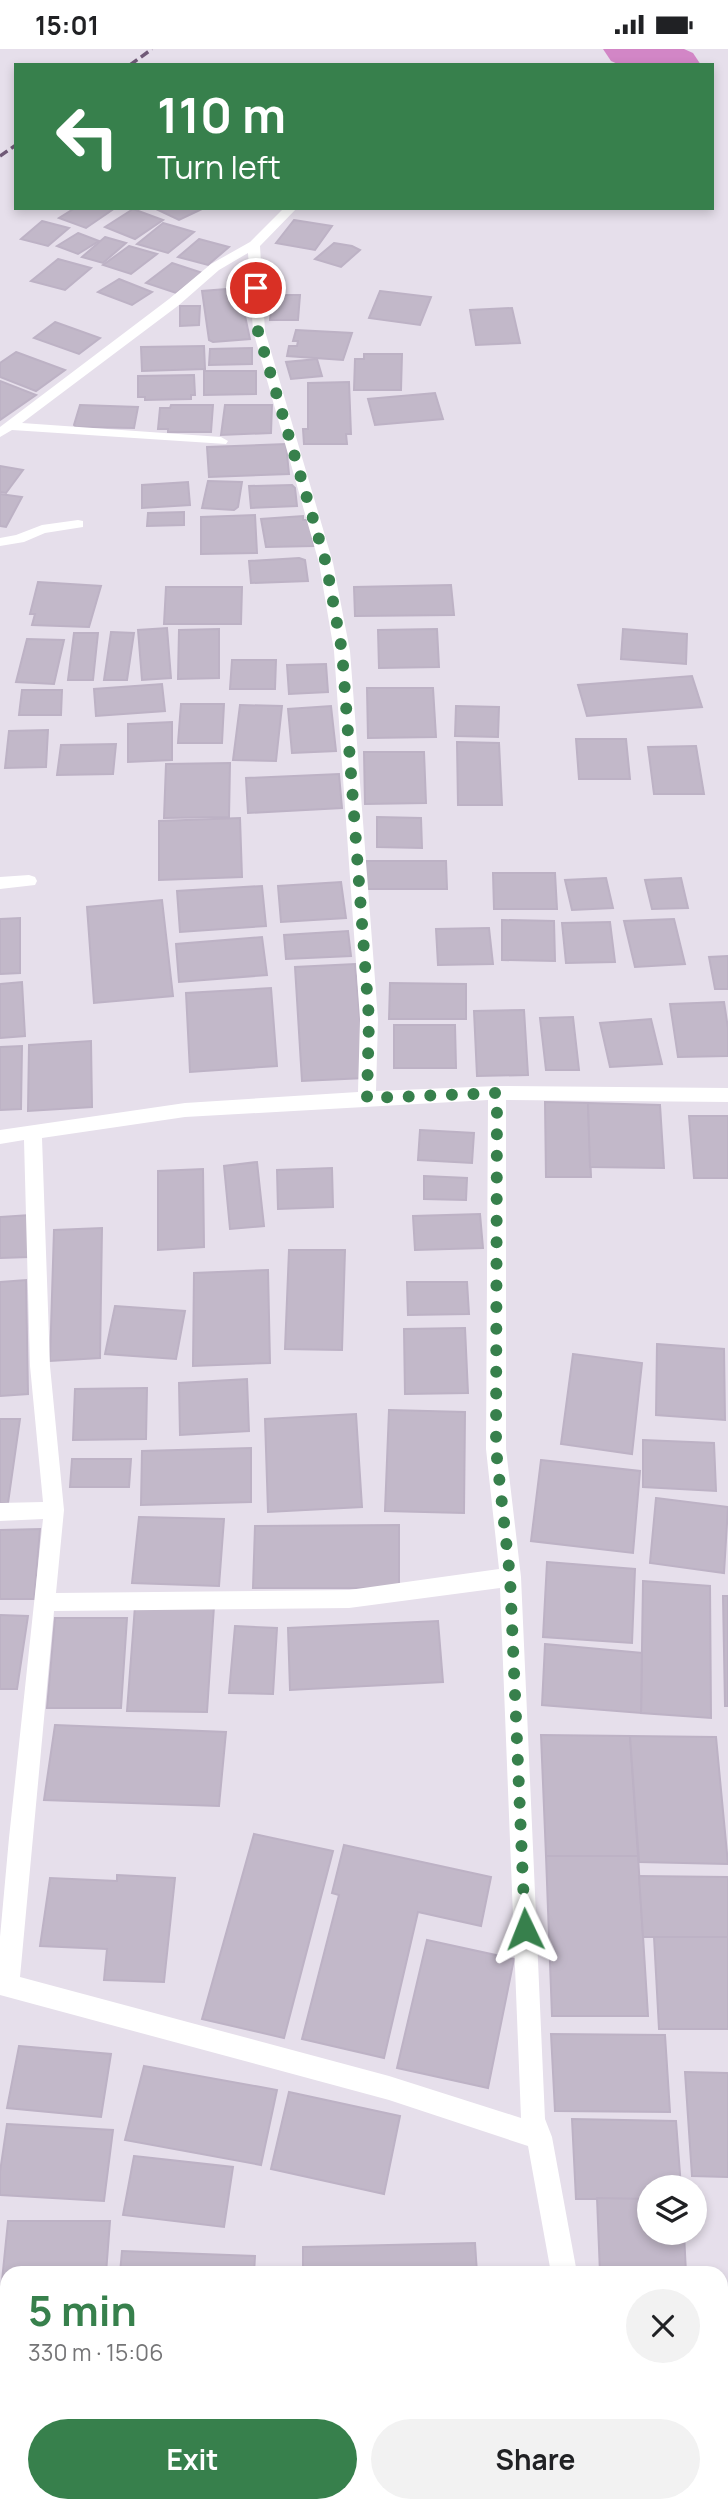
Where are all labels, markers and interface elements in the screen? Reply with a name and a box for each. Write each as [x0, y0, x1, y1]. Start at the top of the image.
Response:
text: 15:01 [35, 7, 99, 43]
text: 110 m [157, 81, 286, 148]
icon: left [42, 91, 133, 182]
text: Turn left [157, 145, 281, 189]
pin [226, 258, 286, 318]
icon: arrive [237, 269, 275, 307]
position arrow [488, 1892, 562, 1966]
map controls [637, 2175, 707, 2245]
button: layers [637, 2175, 707, 2245]
text: 5 min [28, 2281, 137, 2339]
button: close [626, 2289, 700, 2363]
text: 330 m · 15:06 [28, 2336, 163, 2368]
button: Exit [28, 2419, 357, 2499]
button: Share [371, 2419, 700, 2499]

